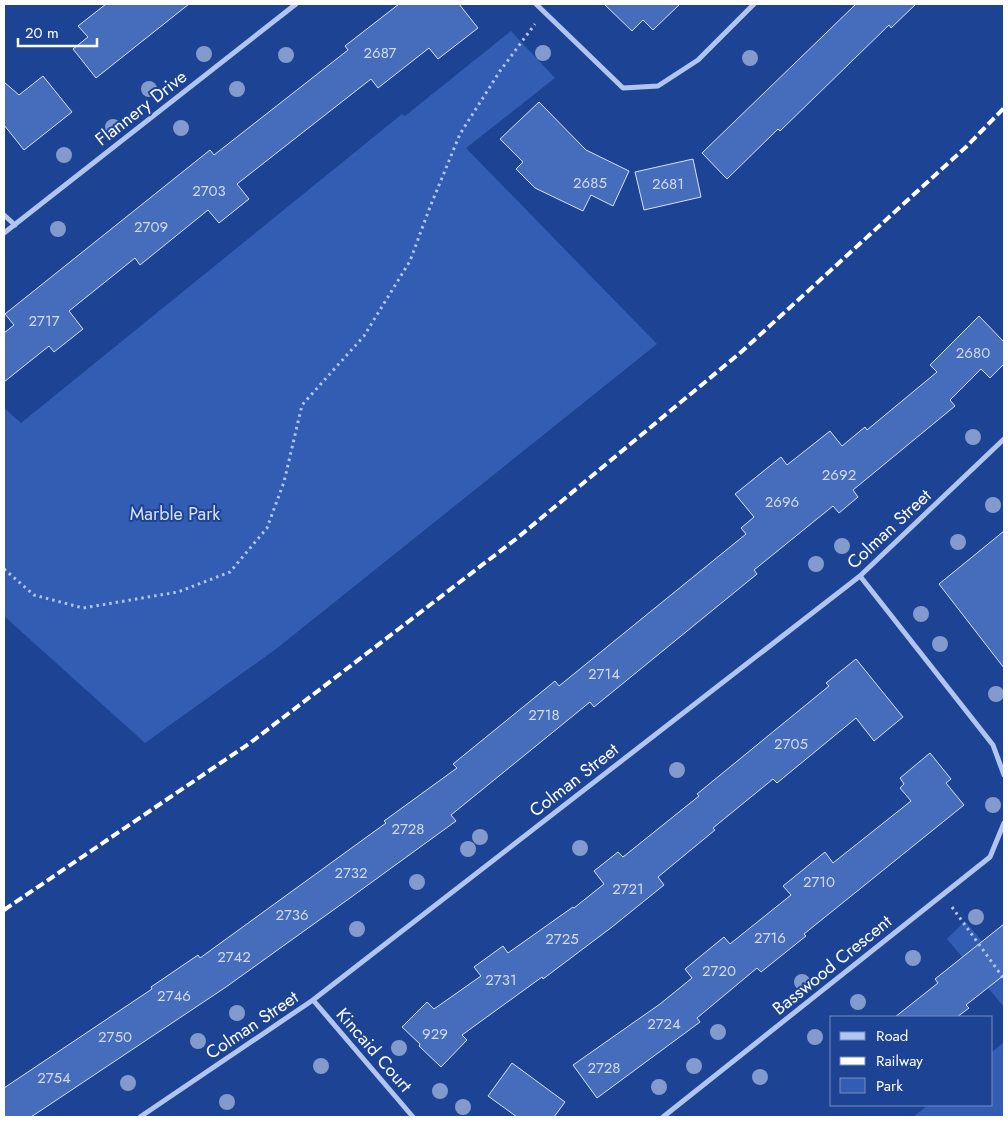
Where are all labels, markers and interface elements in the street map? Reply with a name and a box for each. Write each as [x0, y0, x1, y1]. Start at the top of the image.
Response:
scale bar [18, 15, 96, 47]
text: 20 m [25, 22, 59, 44]
house number: 2687 [363, 42, 397, 64]
street label: Flannery Drive [90, 64, 192, 152]
house number: 2685 [573, 172, 607, 194]
house number: 2681 [652, 173, 684, 195]
house number: 2703 [192, 180, 226, 202]
house number: 2709 [134, 216, 168, 238]
house number: 2717 [28, 310, 60, 332]
house number: 2680 [956, 342, 990, 364]
house number: 2692 [822, 464, 856, 486]
street label: Colman Street [841, 483, 937, 575]
house number: 2696 [765, 491, 799, 513]
park label: Marble Park [130, 501, 220, 527]
house number: 2714 [588, 663, 620, 685]
house number: 2718 [528, 704, 560, 726]
house number: 2705 [774, 733, 808, 755]
street label: Colman Street [524, 736, 625, 823]
house number: 2728 [391, 818, 425, 840]
house number: 2732 [334, 862, 368, 884]
house number: 2710 [803, 871, 835, 893]
house number: 2721 [612, 878, 644, 900]
house number: 2736 [275, 904, 309, 926]
street label: Basswood Crescent [767, 908, 898, 1021]
house number: 2716 [754, 927, 786, 949]
house number: 2725 [545, 928, 579, 950]
house number: 2742 [217, 946, 251, 968]
house number: 2720 [702, 960, 736, 982]
house number: 2731 [485, 969, 517, 991]
street label: Colman Street [200, 984, 304, 1066]
house number: 2746 [157, 985, 191, 1007]
street label: Kincaid Court [330, 1002, 418, 1098]
house number: 2724 [647, 1013, 681, 1035]
legend [830, 1016, 993, 1106]
house number: 929 [422, 1023, 448, 1045]
text: Road [876, 1025, 908, 1047]
house number: 2750 [98, 1026, 132, 1048]
text: Railway [876, 1050, 923, 1072]
house number: 2728 [587, 1057, 621, 1079]
house number: 2754 [37, 1067, 71, 1089]
text: Park [876, 1075, 903, 1097]

